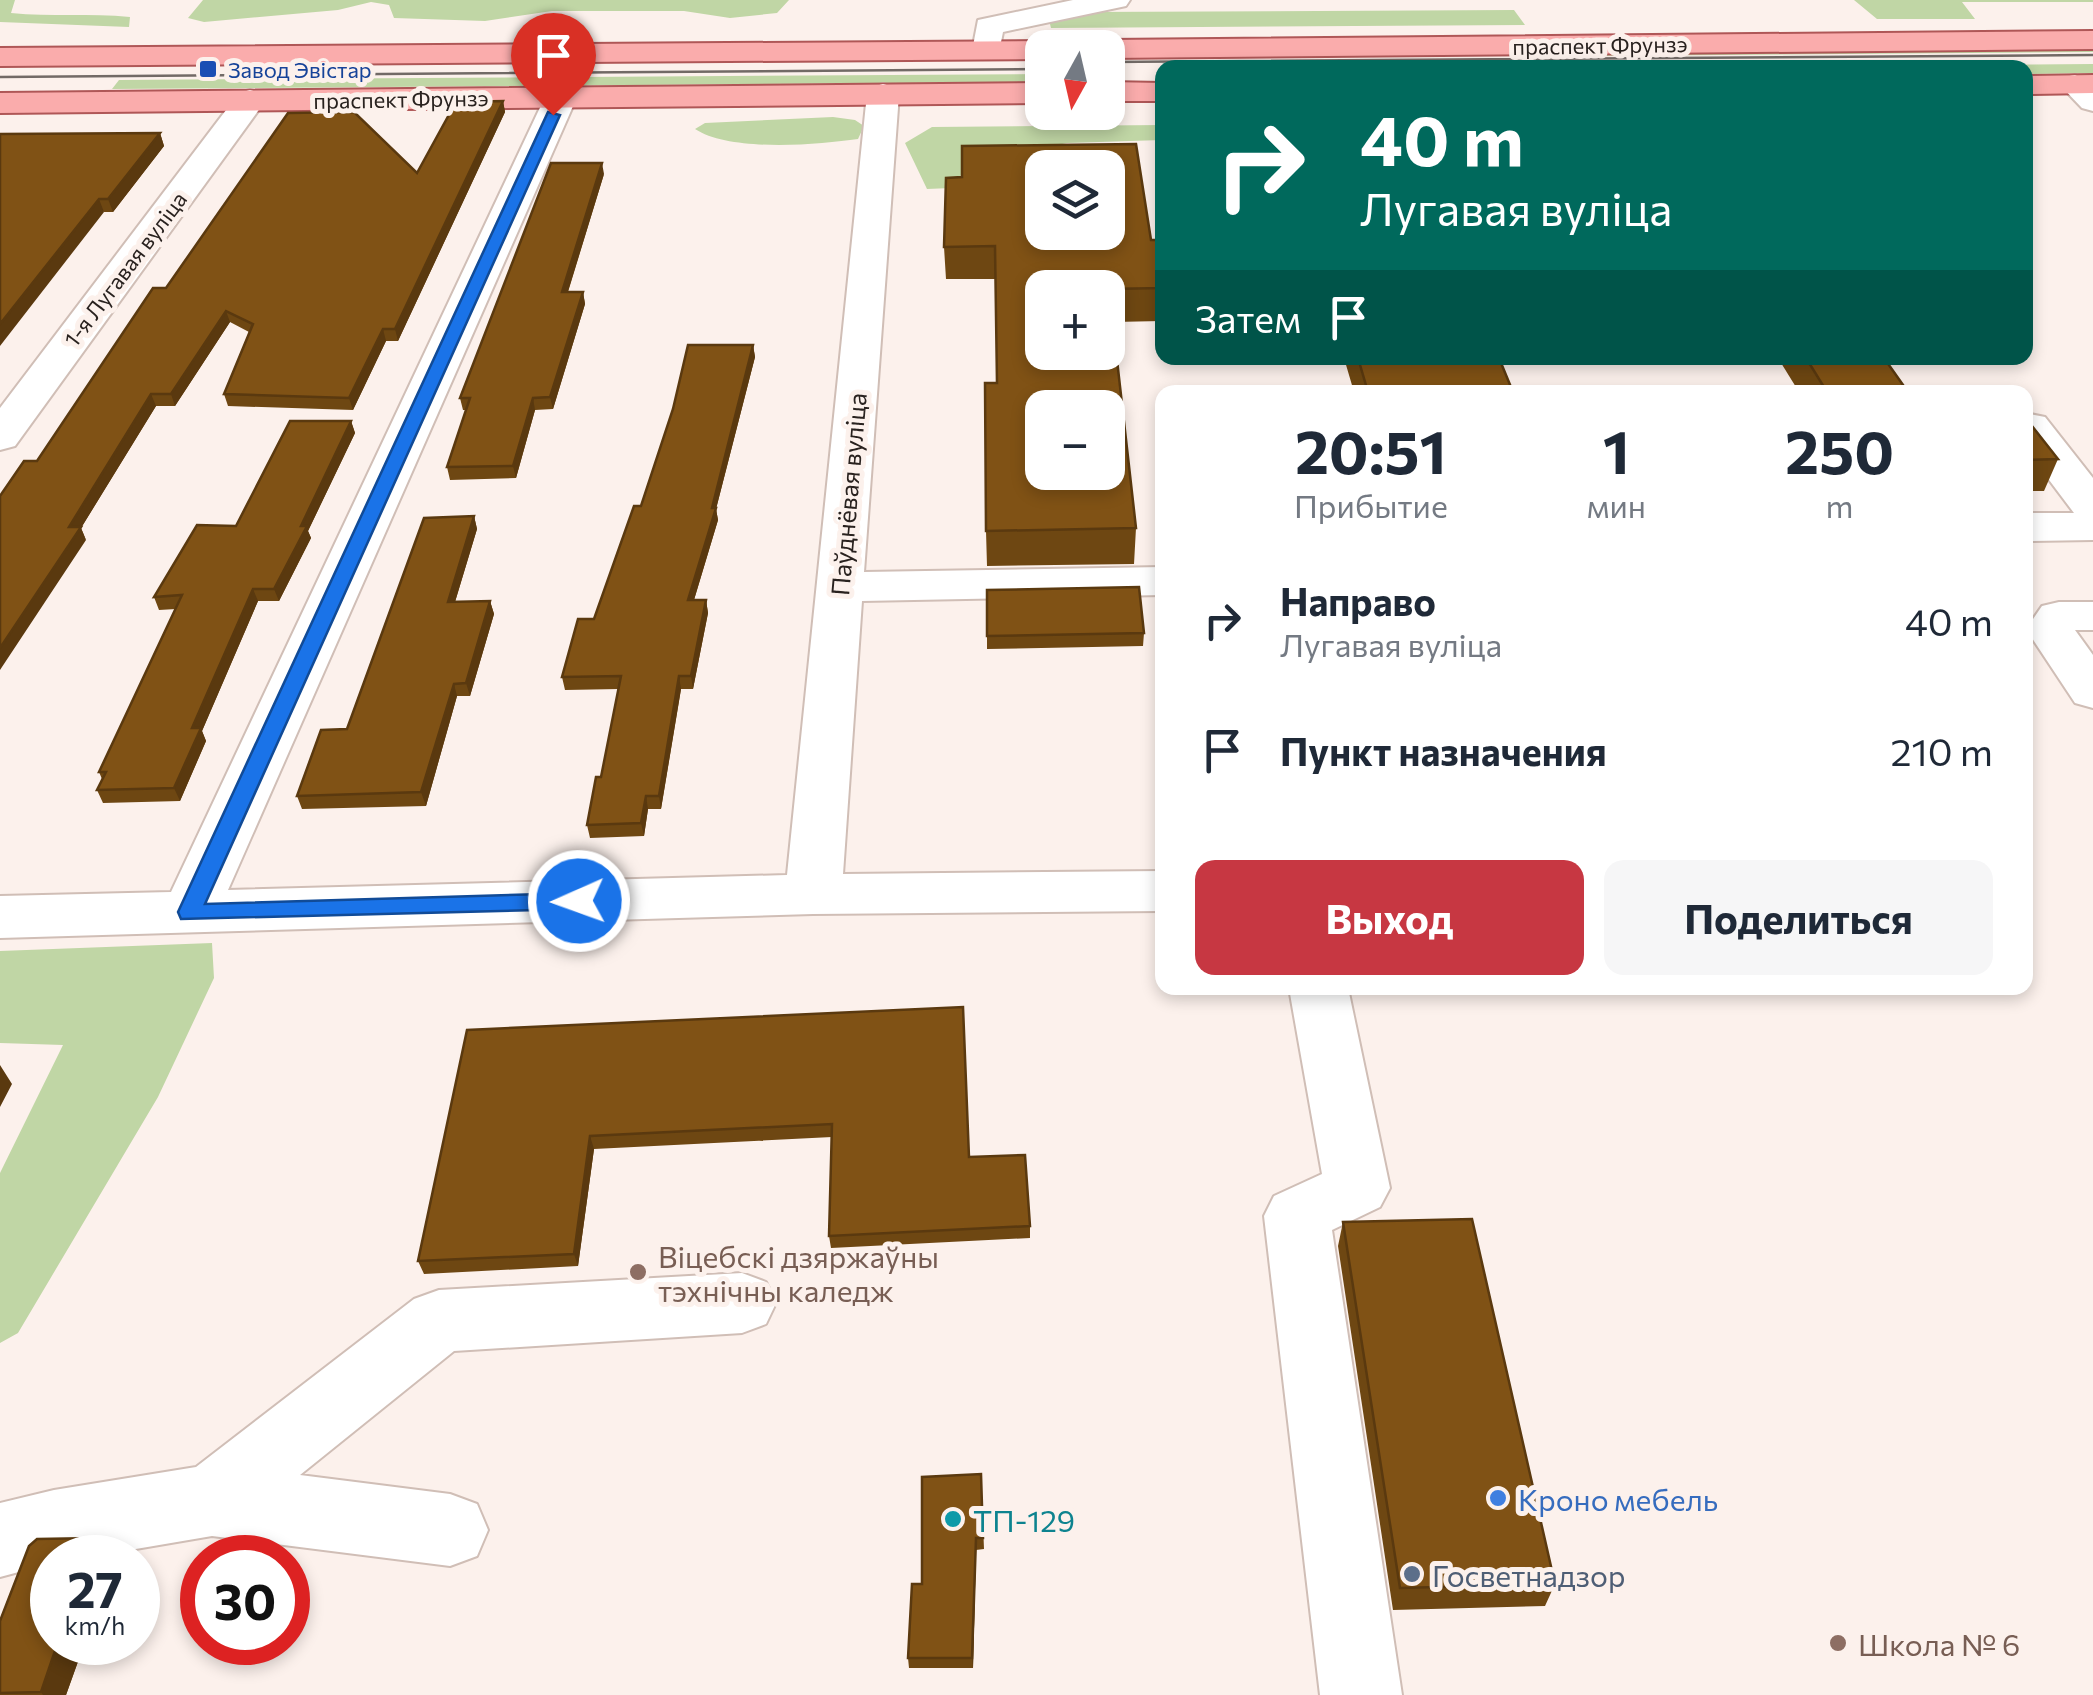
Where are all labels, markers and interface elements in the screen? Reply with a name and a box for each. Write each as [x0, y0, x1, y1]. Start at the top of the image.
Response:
pin [511, 13, 596, 116]
icon: arrive [526, 28, 581, 83]
north arrow [1025, 30, 1125, 130]
map controls [1025, 30, 1125, 490]
street label: праспект Фрунзэ [1512, 30, 1688, 60]
place label: Завод Эвістар [228, 56, 372, 83]
marker: Завод Эвістар [197, 58, 219, 80]
street label: праспект Фрунзэ [313, 84, 489, 114]
text: 40 m [1360, 95, 1524, 180]
icon: right [1195, 100, 1325, 230]
button: layers [1025, 150, 1125, 250]
text: Лугавая вуліца [1360, 180, 1672, 235]
street label: 1-я Лугавая вуліца [58, 186, 192, 352]
button: + [1025, 270, 1125, 370]
icon: arrive [1321, 290, 1376, 345]
text: Затем [1195, 294, 1301, 341]
button: − [1025, 390, 1125, 490]
street label: Паўднёвая вуліца [824, 391, 872, 597]
text: 20:51 [1295, 413, 1447, 486]
text: 1 [1603, 413, 1630, 486]
text: 250 [1785, 413, 1894, 486]
text: Прибытие [1294, 485, 1448, 525]
text: мин [1587, 485, 1646, 525]
text: m [1826, 485, 1853, 525]
text: Направо [1280, 577, 1436, 624]
icon: right [1195, 593, 1250, 648]
text: 40 m [1905, 597, 1993, 644]
text: Лугавая вуліца [1280, 624, 1502, 664]
icon: arrive [1195, 723, 1250, 778]
text: Пункт назначения [1280, 727, 1607, 774]
text: 210 m [1890, 727, 1993, 774]
position arrow [527, 849, 631, 953]
button: Выход [1195, 860, 1584, 975]
button: Поделиться [1604, 860, 1993, 975]
place label: Віцебскі дзяржаўны тэхнічны каледж [658, 1237, 939, 1308]
marker: Віцебскі дзяржаўны тэхнічны каледж [627, 1261, 649, 1283]
place label: Кроно мебель [1518, 1480, 1718, 1517]
marker: Кроно мебель [1487, 1487, 1509, 1509]
place label: ТП-129 [973, 1501, 1075, 1538]
marker: ТП-129 [942, 1508, 964, 1530]
speed limit sign: 30 [180, 1535, 310, 1665]
place label: Госветнадзор [1432, 1556, 1625, 1593]
text: 27 [67, 1557, 123, 1618]
marker: Госветнадзор [1401, 1563, 1423, 1585]
text: km/h [65, 1610, 125, 1640]
place label: Школа № 6 [1858, 1625, 2020, 1662]
marker: Школа № 6 [1827, 1632, 1849, 1654]

